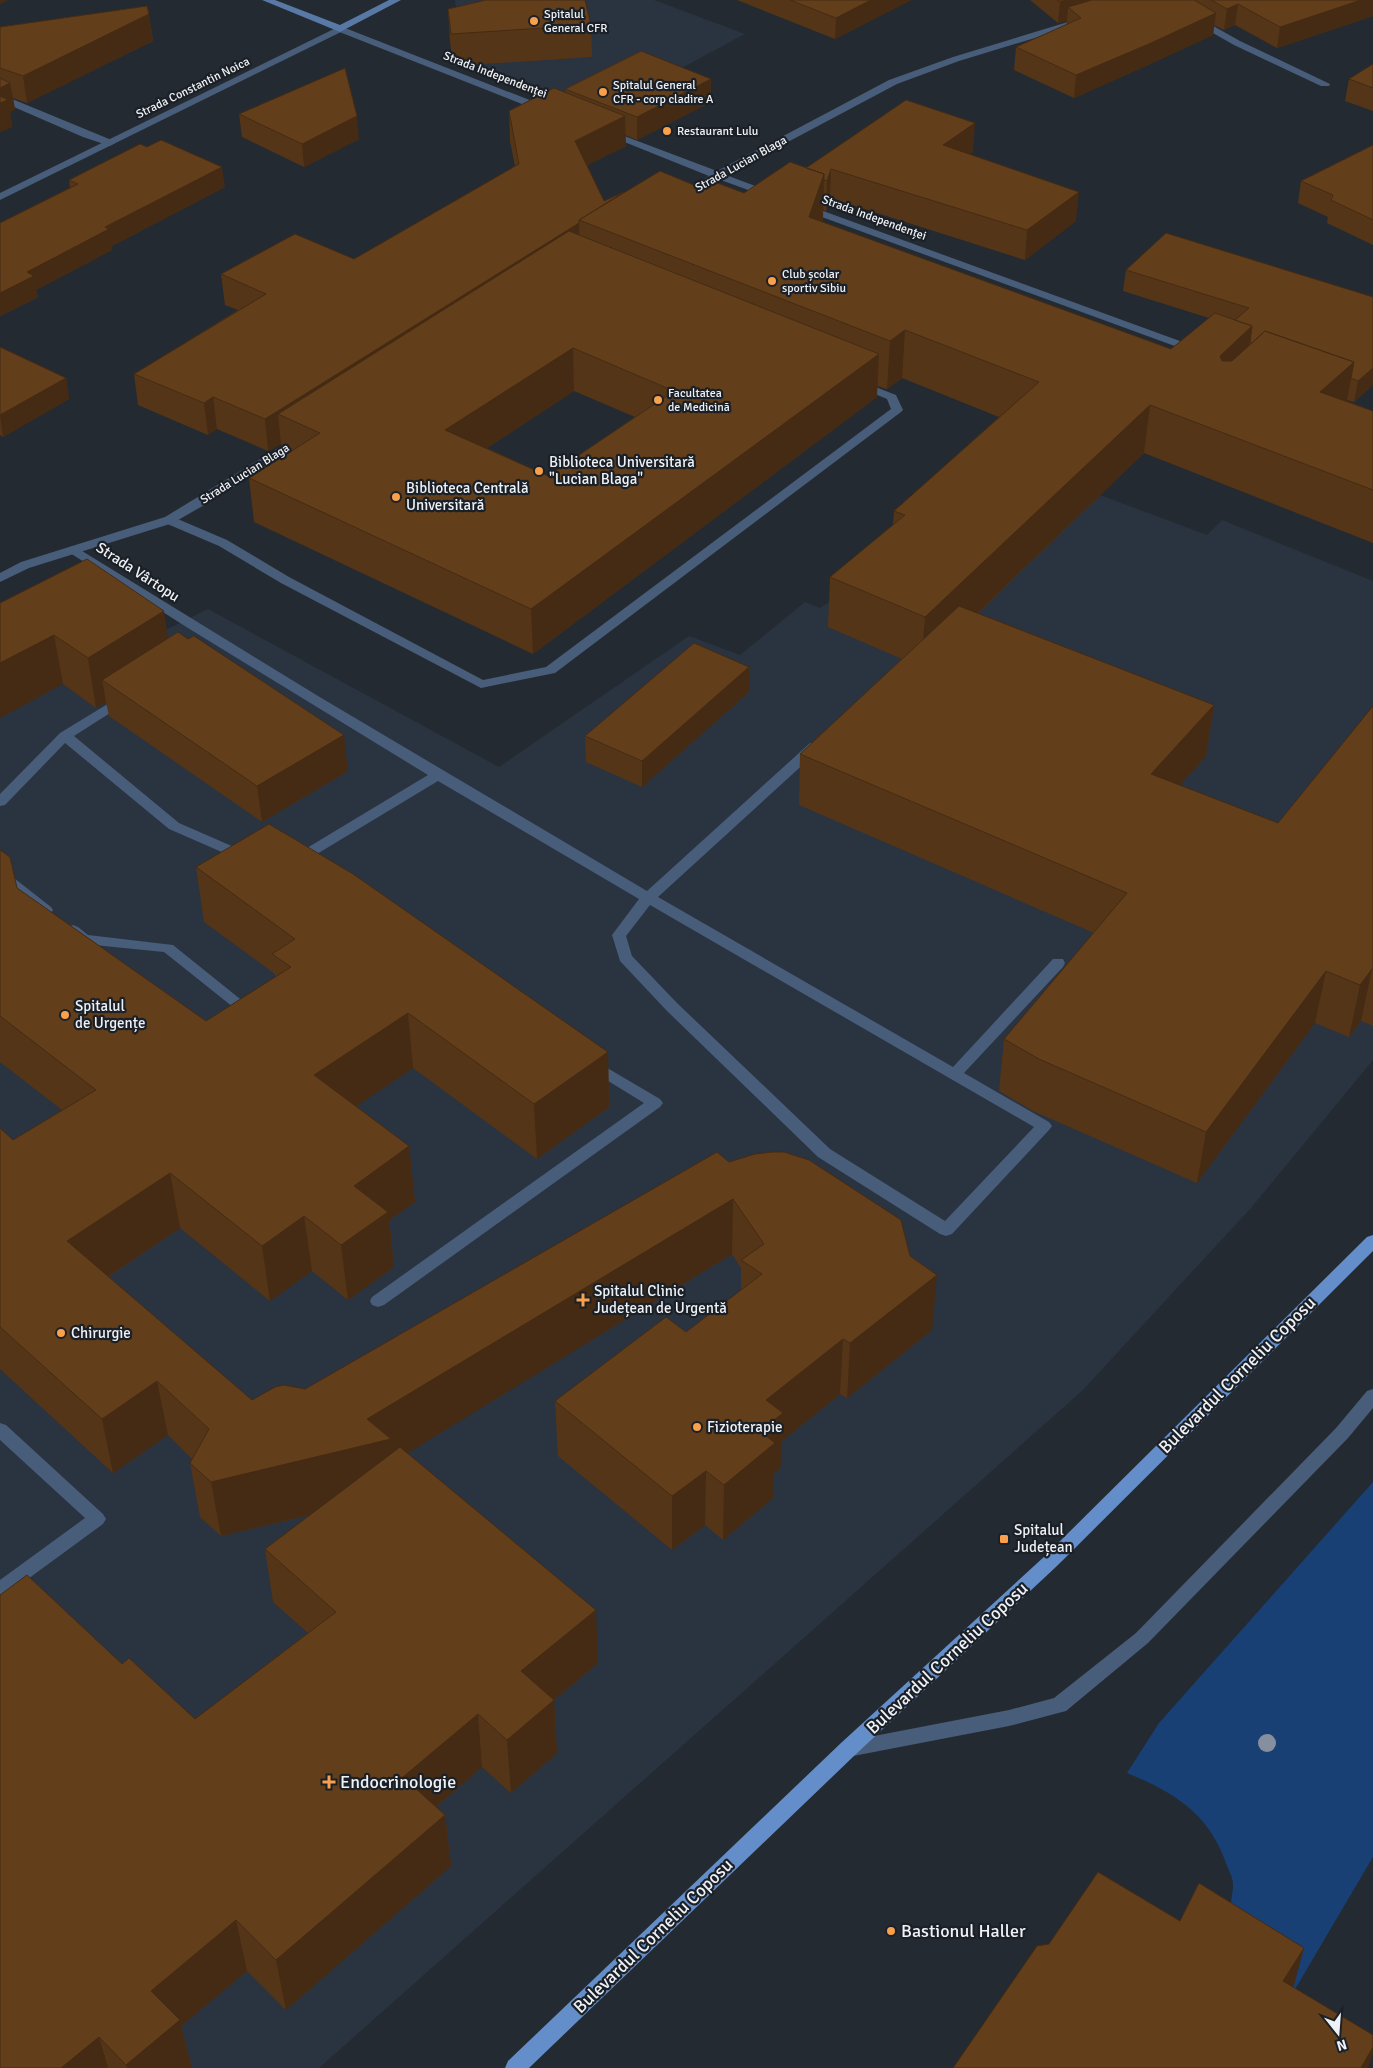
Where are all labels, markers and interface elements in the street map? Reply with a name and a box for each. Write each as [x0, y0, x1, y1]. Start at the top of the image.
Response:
place label: Spitalul General CFR [544, 7, 608, 36]
marker: Spitalul General CFR [528, 15, 540, 27]
street label: Strada Independenței [441, 48, 549, 102]
street label: Strada Constantin Noica [134, 54, 252, 122]
place label: Spitalul General CFR - corp cladire A [613, 78, 714, 107]
marker: Spitalul General CFR - corp cladire A [597, 86, 609, 98]
place label: Restaurant Lulu [677, 124, 758, 139]
marker: Restaurant Lulu [661, 125, 673, 137]
street label: Strada Lucian Blaga [693, 133, 789, 195]
street label: Strada Independenței [820, 192, 928, 244]
place label: Club școlar sportiv Sibiu [782, 267, 846, 296]
marker: Club școlar sportiv Sibiu [766, 275, 778, 287]
place label: Facultatea de Medicină [668, 386, 730, 415]
marker: Facultatea de Medicină [652, 394, 664, 406]
street label: Strada Lucian Blaga [198, 441, 292, 507]
place label: Biblioteca Universitară "Lucian Blaga" [549, 453, 695, 488]
marker: Biblioteca Universitară "Lucian Blaga" [533, 465, 545, 477]
place label: Biblioteca Centrală Universitară [406, 479, 529, 514]
marker: Biblioteca Centrală Universitară [390, 491, 402, 503]
street label: Strada Vârtopu [93, 538, 183, 606]
place label: Spitalul de Urgențe [75, 997, 145, 1033]
marker: Spitalul de Urgențe [59, 1009, 71, 1021]
place label: Spitalul Clinic Județean de Urgentă [594, 1282, 727, 1318]
street label: Bulevardul Corneliu Coposu [1154, 1292, 1320, 1458]
marker: Spitalul Clinic Județean de Urgentă [576, 1293, 590, 1307]
place label: Chirurgie [71, 1324, 131, 1342]
marker: Chirurgie [55, 1327, 67, 1339]
place label: Fizioterapie [707, 1418, 782, 1436]
marker: Fizioterapie [691, 1421, 703, 1433]
place label: Spitalul Județean [1014, 1521, 1073, 1557]
marker: Spitalul Județean [998, 1533, 1010, 1545]
street label: Bulevardul Corneliu Coposu [862, 1577, 1032, 1739]
place label: Endocrinologie [340, 1771, 456, 1793]
marker: Endocrinologie [322, 1775, 336, 1789]
street label: Bulevardul Corneliu Coposu [569, 1854, 737, 2018]
place label: Bastionul Haller [901, 1920, 1026, 1942]
marker: Bastionul Haller [885, 1925, 897, 1937]
north arrow [1313, 2008, 1363, 2058]
text: N [1335, 2035, 1349, 2055]

